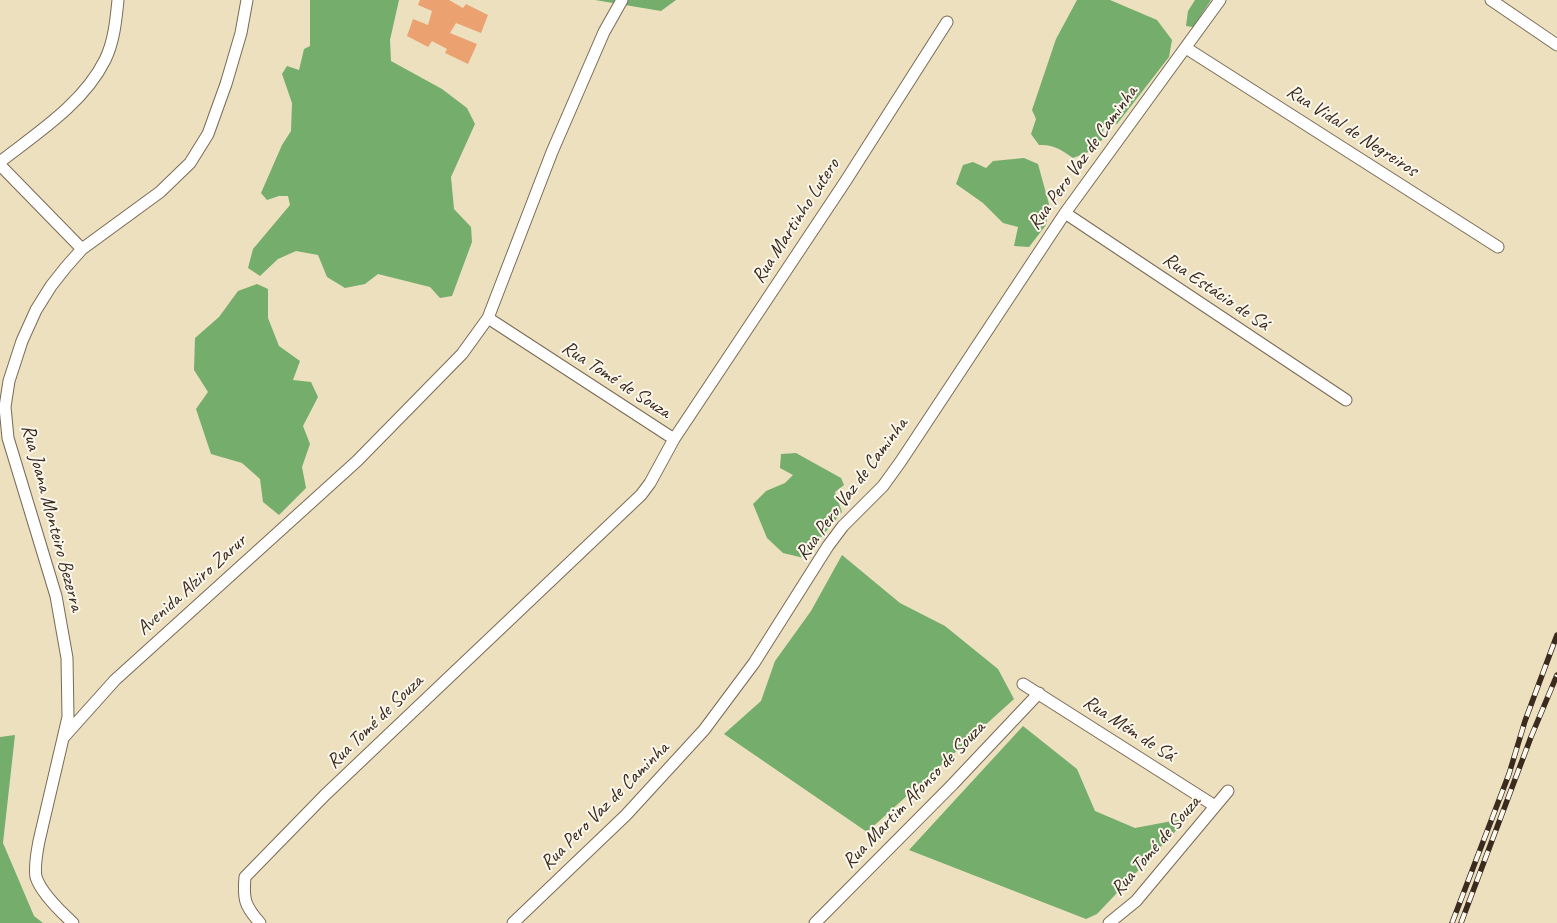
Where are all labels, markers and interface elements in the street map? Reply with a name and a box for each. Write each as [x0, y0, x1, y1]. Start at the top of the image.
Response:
street label: Rua Vidal de Negreiros [1282, 80, 1422, 182]
street label: Rua Pero Vaz de Caminha [1023, 81, 1143, 235]
street label: Rua Martinho Lutero [747, 154, 845, 288]
street label: Rua Estácio de Sá [1158, 248, 1274, 336]
street label: Rua Tomé de Souza [557, 336, 675, 424]
street label: Rua Pero Vaz de Caminha [791, 413, 913, 565]
street label: Rua Joana Monteiro Bezerra [16, 422, 88, 614]
street label: Avenida Alziro Zarur [132, 529, 252, 641]
street label: Rua Tomé de Souza [322, 670, 428, 774]
street label: Rua Mém de Sá [1078, 690, 1180, 768]
street label: Rua Martim Afonso de Souza [837, 716, 991, 874]
street label: Rua Pero Vaz de Caminha [536, 737, 674, 875]
street label: Rua Tomé de Souza [1106, 791, 1206, 901]

